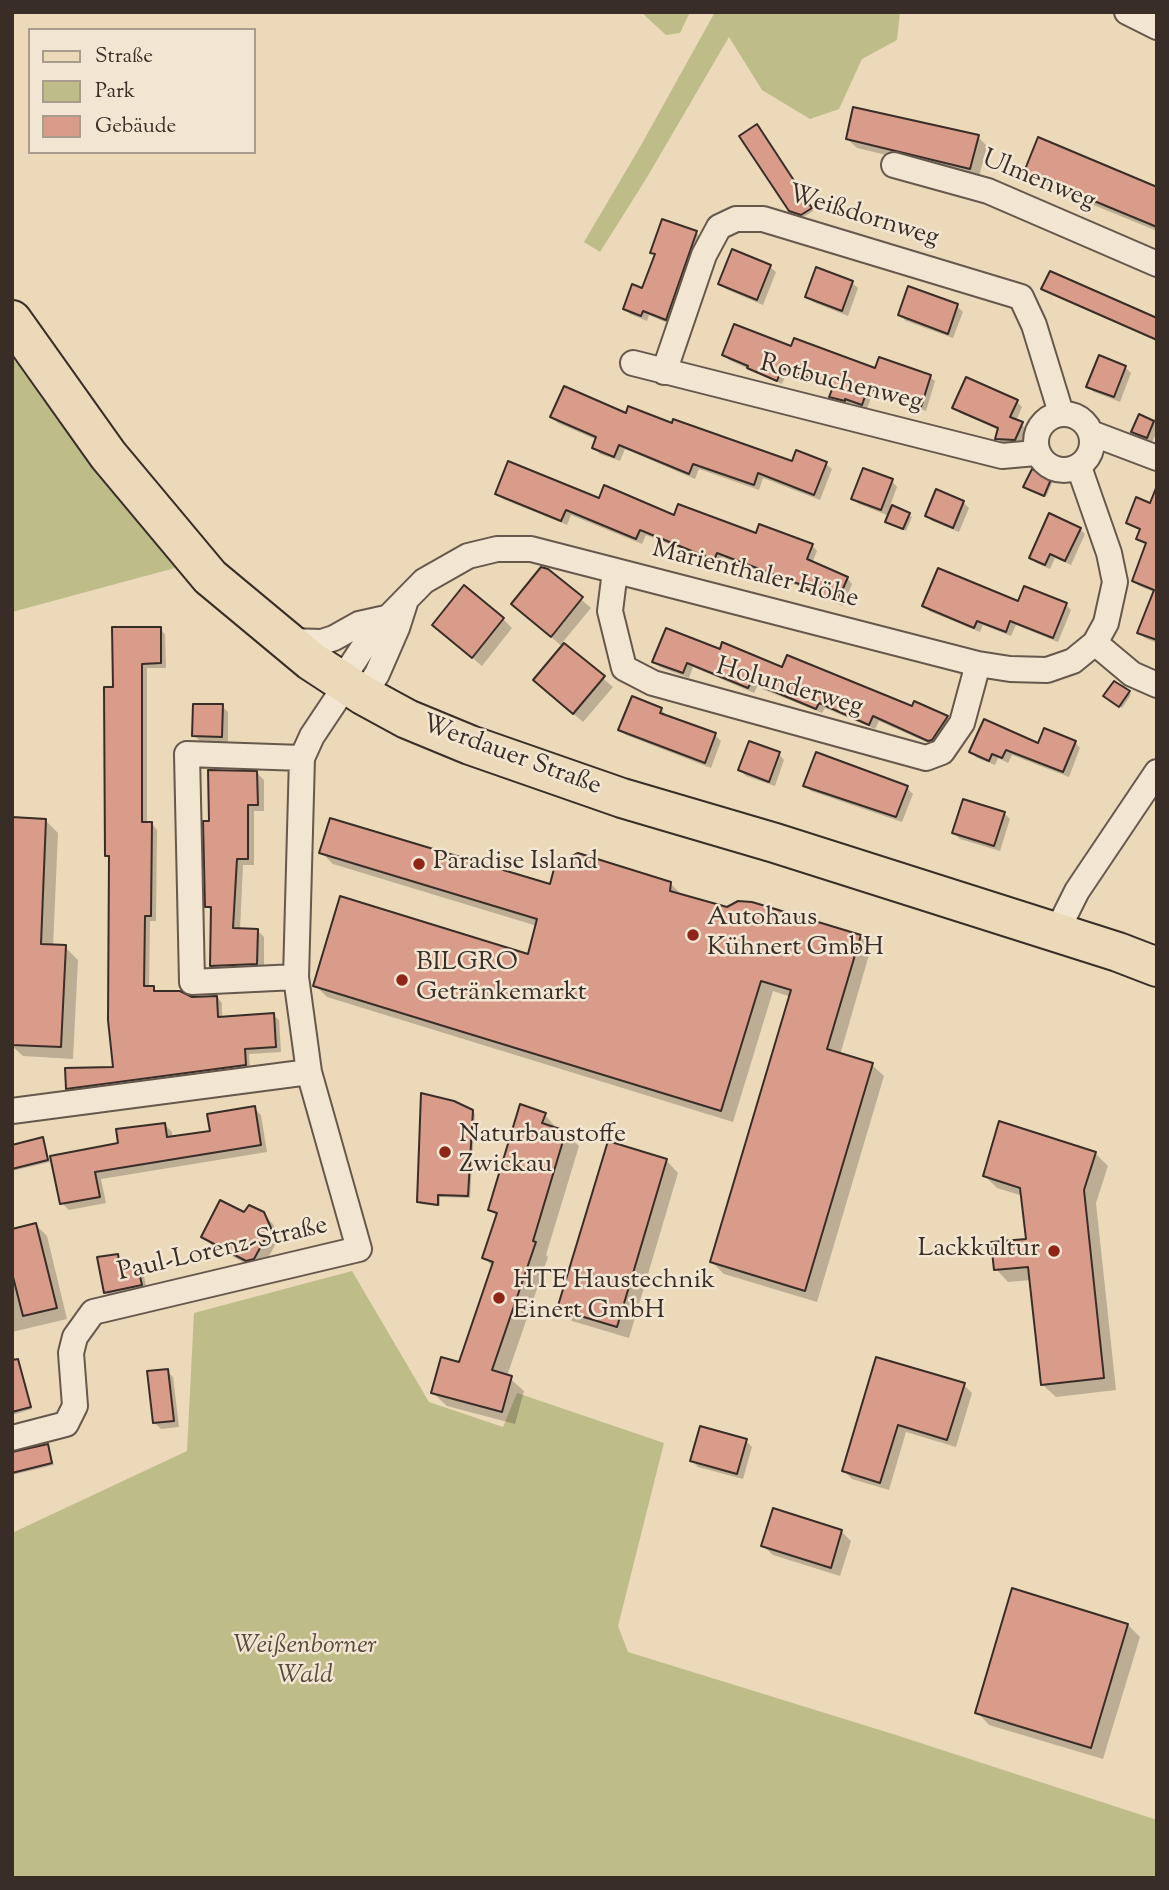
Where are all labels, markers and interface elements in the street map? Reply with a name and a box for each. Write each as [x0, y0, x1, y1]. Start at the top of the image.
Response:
legend [28, 28, 256, 154]
text: Straße [95, 42, 153, 72]
text: Park [95, 77, 135, 107]
text: Gebäude [95, 112, 176, 142]
street label: Ulmenweg [977, 145, 1099, 219]
street label: Weißdornweg [784, 180, 942, 256]
street label: Rotbuchenweg [756, 350, 926, 420]
street label: Marienthaler Höhe [648, 535, 862, 617]
street label: Holunderweg [712, 653, 866, 725]
street label: Werdauer Straße [417, 710, 605, 804]
place label: Paradise Island [433, 848, 598, 880]
marker: Paradise Island [411, 856, 427, 872]
place label: Autohaus Kühnert GmbH [707, 904, 884, 965]
marker: Autohaus Kühnert GmbH [685, 927, 701, 943]
place label: BILGRO Getränkemarkt [416, 949, 587, 1010]
marker: BILGRO Getränkemarkt [394, 972, 410, 988]
place label: Naturbaustoffe Zwickau [459, 1121, 626, 1182]
marker: Naturbaustoffe Zwickau [437, 1144, 453, 1160]
street label: Paul-Lorenz-Straße [115, 1212, 331, 1290]
place label: Lackkultur [918, 1235, 1040, 1267]
marker: Lackkultur [1046, 1243, 1062, 1259]
place label: HTE Haustechnik Einert GmbH [513, 1267, 715, 1328]
marker: HTE Haustechnik Einert GmbH [491, 1290, 507, 1306]
park label: Weißenborner Wald [233, 1632, 377, 1694]

